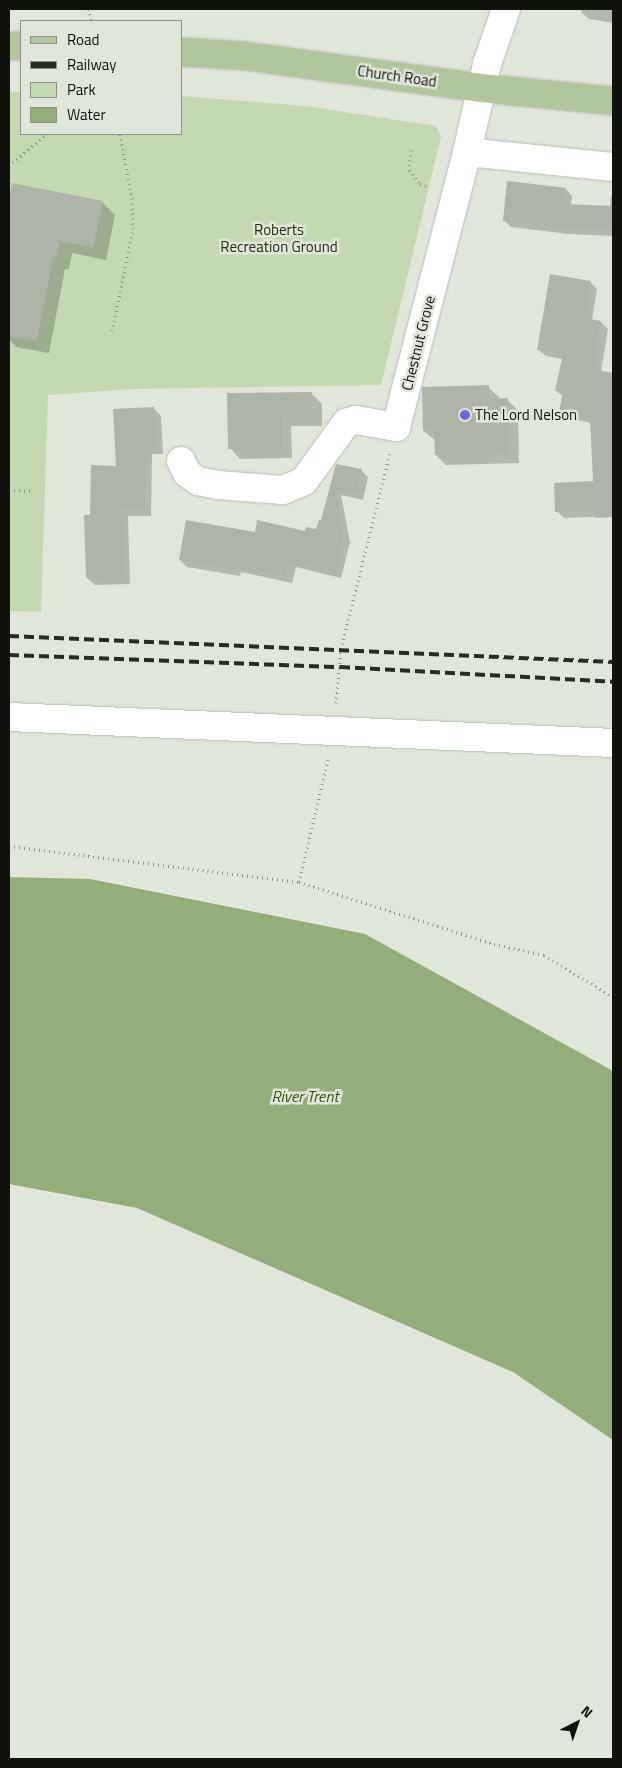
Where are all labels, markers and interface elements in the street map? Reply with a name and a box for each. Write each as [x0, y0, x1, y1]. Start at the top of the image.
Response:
legend [20, 20, 182, 135]
text: Road [67, 28, 99, 51]
text: Railway [67, 53, 117, 76]
street label: Church Road [356, 62, 438, 90]
text: Park [67, 78, 96, 101]
text: Water [67, 103, 106, 126]
park label: Roberts Recreation Ground [220, 220, 338, 255]
street label: Chestnut Grove [397, 294, 439, 392]
place label: The Lord Nelson [475, 406, 577, 424]
marker: The Lord Nelson [459, 409, 471, 421]
water label: River Trent [272, 1086, 338, 1106]
north arrow [552, 1698, 602, 1748]
text: N [577, 1700, 598, 1722]

